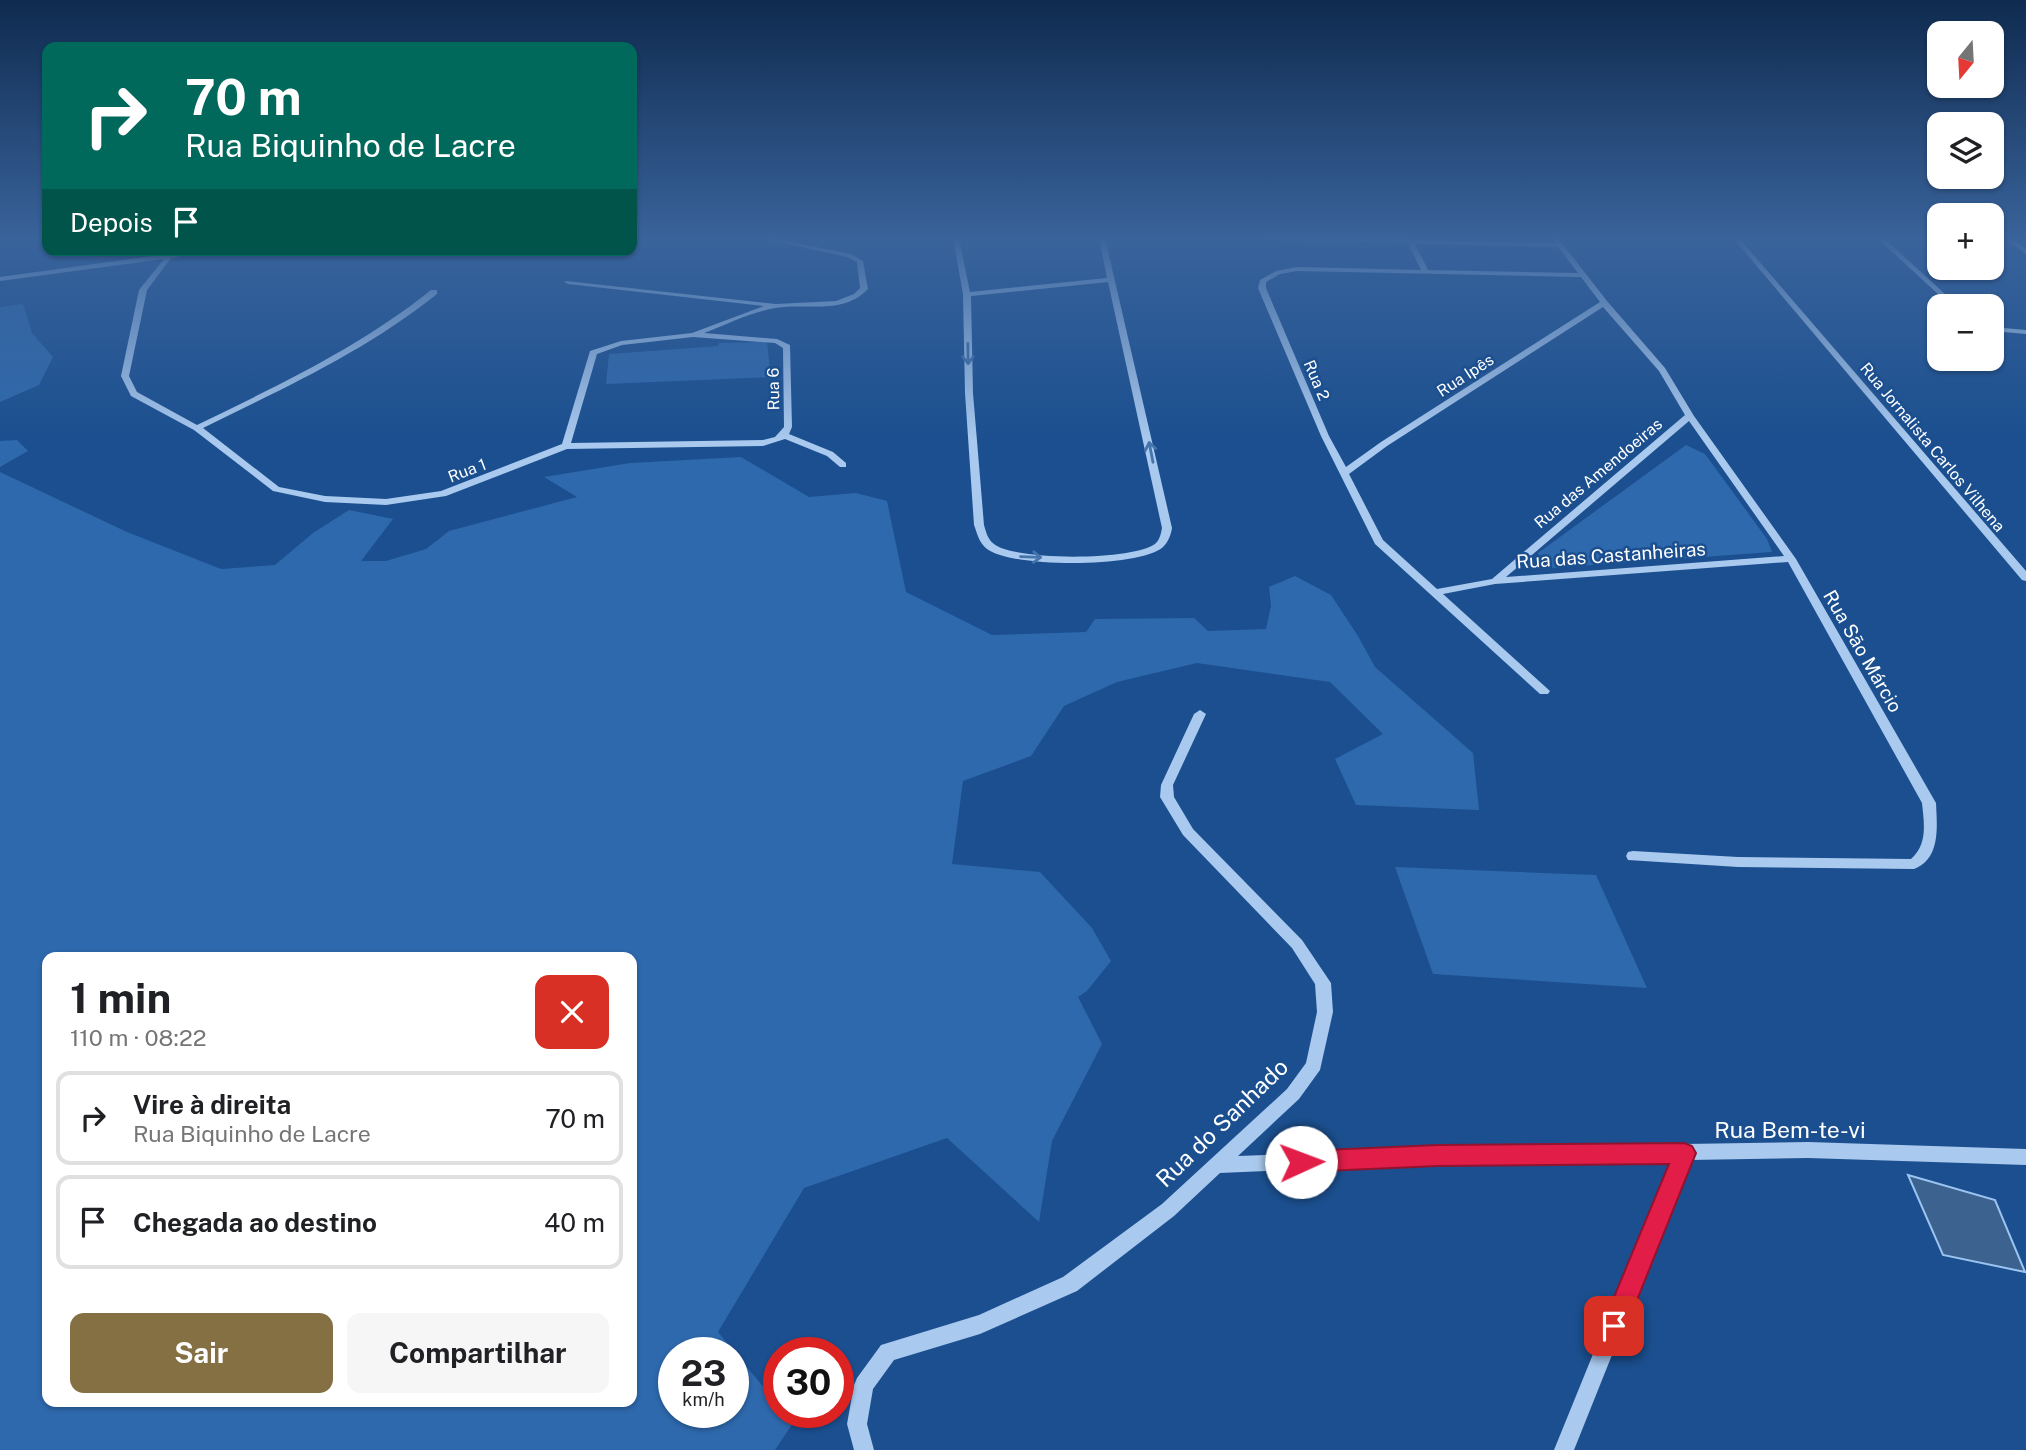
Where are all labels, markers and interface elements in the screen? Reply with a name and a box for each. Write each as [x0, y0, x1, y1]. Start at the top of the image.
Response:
north arrow [1927, 21, 2004, 98]
map controls [1927, 21, 2004, 371]
text: 70 m [185, 68, 302, 126]
icon: right [70, 70, 161, 161]
button: layers [1927, 112, 2004, 189]
text: Rua Biquinho de Lacre [185, 127, 516, 164]
icon: arrive [167, 203, 205, 241]
button: + [1927, 203, 2004, 280]
text: Depois [70, 207, 153, 238]
button: − [1927, 294, 2004, 371]
one-way arrow [961, 342, 975, 365]
street label: Rua Ipês [1433, 350, 1497, 401]
street label: Rua 2 [1300, 357, 1334, 403]
street label: Rua Jornalista Carlos Vilhena [1856, 359, 2009, 536]
street label: Rua 6 [764, 367, 783, 410]
street label: Rua das Amendoeiras [1531, 414, 1666, 532]
one-way arrow [1144, 441, 1158, 464]
street label: Rua 1 [445, 455, 489, 486]
street label: Rua das Castanheiras [1516, 537, 1706, 573]
one-way arrow [1020, 550, 1043, 564]
street label: Rua São Márcio [1819, 586, 1907, 716]
text: 1 min [70, 973, 171, 1022]
button: close [535, 975, 609, 1049]
text: 110 m · 08:22 [70, 1024, 206, 1051]
street label: Rua do Sanhado [1150, 1053, 1293, 1192]
text: Vire à direita [133, 1089, 291, 1120]
icon: right [74, 1099, 112, 1137]
text: 70 m [545, 1103, 605, 1134]
street label: Rua Bem-te-vi [1714, 1116, 1866, 1143]
text: Rua Biquinho de Lacre [133, 1120, 371, 1147]
position arrow [1264, 1125, 1338, 1199]
icon: arrive [74, 1203, 112, 1241]
text: Chegada ao destino [133, 1207, 377, 1238]
text: 40 m [544, 1207, 605, 1238]
pin [1584, 1296, 1644, 1356]
icon: arrive [1595, 1307, 1633, 1345]
button: Sair [70, 1313, 333, 1393]
button: Compartilhar [347, 1313, 609, 1393]
speed limit sign: 30 [763, 1337, 854, 1428]
text: 23 [681, 1353, 726, 1394]
text: km/h [682, 1389, 725, 1410]

